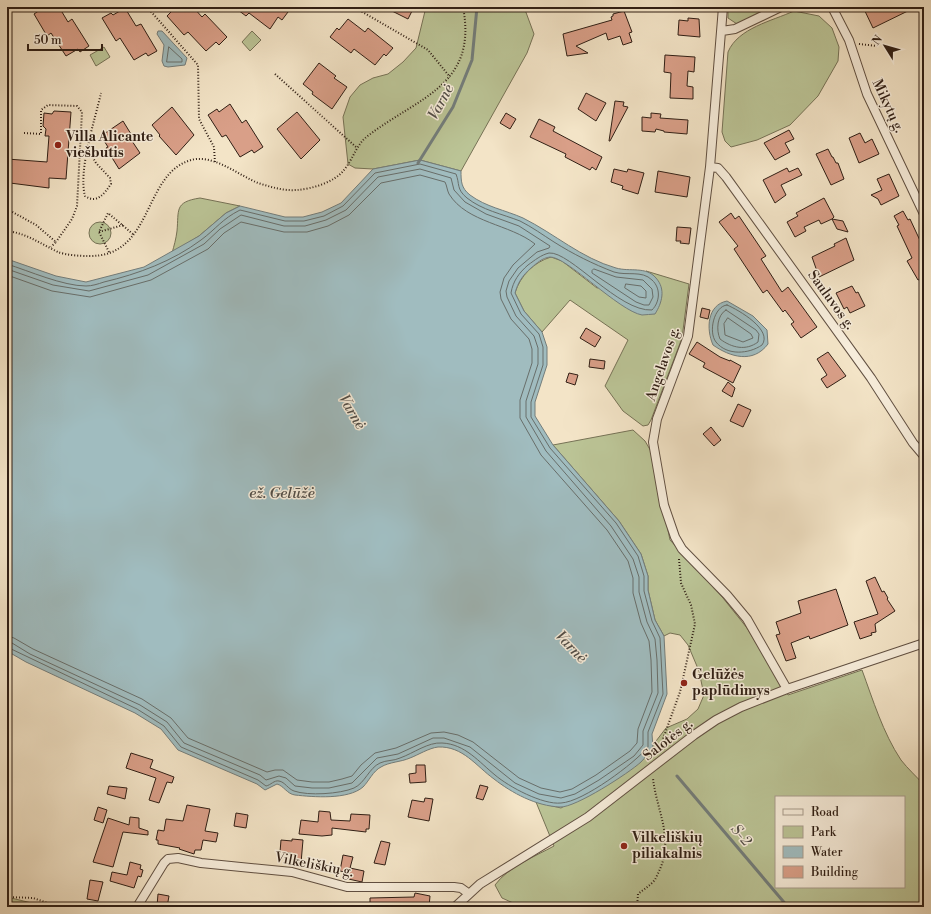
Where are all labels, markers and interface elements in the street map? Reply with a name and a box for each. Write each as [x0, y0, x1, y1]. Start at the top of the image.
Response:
scale bar [28, 26, 102, 52]
north arrow [865, 26, 905, 66]
text: 50 m [34, 33, 62, 48]
text: N [870, 33, 886, 48]
street label: Mikytų g. [868, 76, 908, 136]
water label: Varnė [424, 81, 458, 123]
place label: Villa Alicante viešbutis [65, 128, 154, 162]
marker: Villa Alicante viešbutis [53, 140, 63, 150]
street label: Sauluvos g. [803, 267, 859, 333]
street label: Angelavos g. [642, 325, 684, 404]
water label: Varnė [334, 391, 370, 433]
water label: ež. Gelūžė [249, 484, 315, 503]
water label: Varnė [551, 627, 591, 667]
place label: Gelūžės paplūdimys [692, 666, 770, 700]
marker: Gelūžės paplūdimys [679, 678, 689, 688]
street label: Salotės g. [640, 715, 696, 765]
legend [775, 796, 905, 888]
text: Road [811, 805, 839, 820]
water label: S-2 [726, 820, 756, 850]
text: Park [811, 825, 837, 840]
place label: Vilkeliškių piliakalnis [631, 829, 703, 863]
marker: Vilkeliškių piliakalnis [619, 841, 629, 851]
text: Water [810, 845, 843, 860]
street label: Vilkeliškių g. [272, 848, 355, 881]
text: Building [810, 865, 859, 880]

